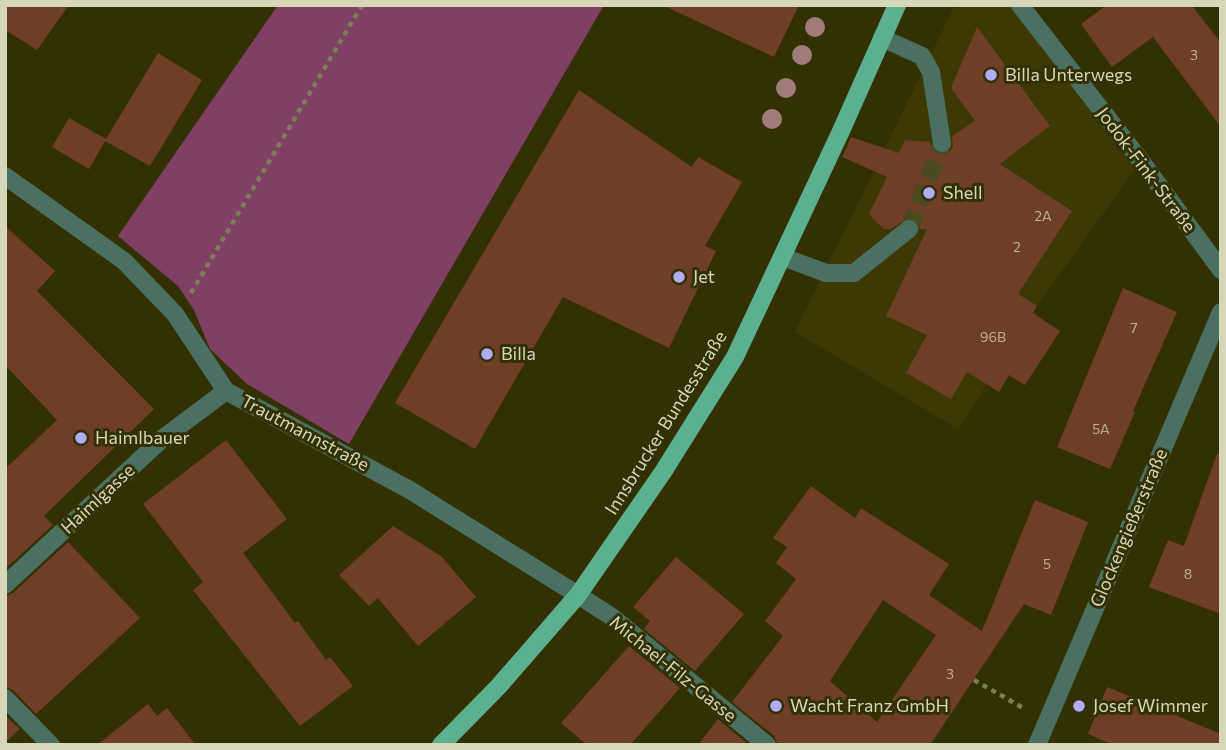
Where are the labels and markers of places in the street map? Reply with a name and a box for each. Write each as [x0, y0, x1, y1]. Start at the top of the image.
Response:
place label: Billa Unterwegs [1005, 63, 1132, 85]
marker: Billa Unterwegs [983, 67, 999, 83]
place label: Shell [943, 181, 983, 203]
marker: Shell [921, 185, 937, 201]
place label: Jet [693, 265, 715, 287]
marker: Jet [671, 269, 687, 285]
place label: Billa [501, 342, 536, 364]
marker: Billa [479, 346, 495, 362]
place label: Haimlbauer [95, 426, 190, 448]
marker: Haimlbauer [73, 430, 89, 446]
place label: Wacht Franz GmbH [790, 694, 949, 716]
place label: Josef Wimmer [1093, 694, 1208, 716]
marker: Wacht Franz GmbH [768, 698, 784, 714]
marker: Josef Wimmer [1071, 698, 1087, 714]

